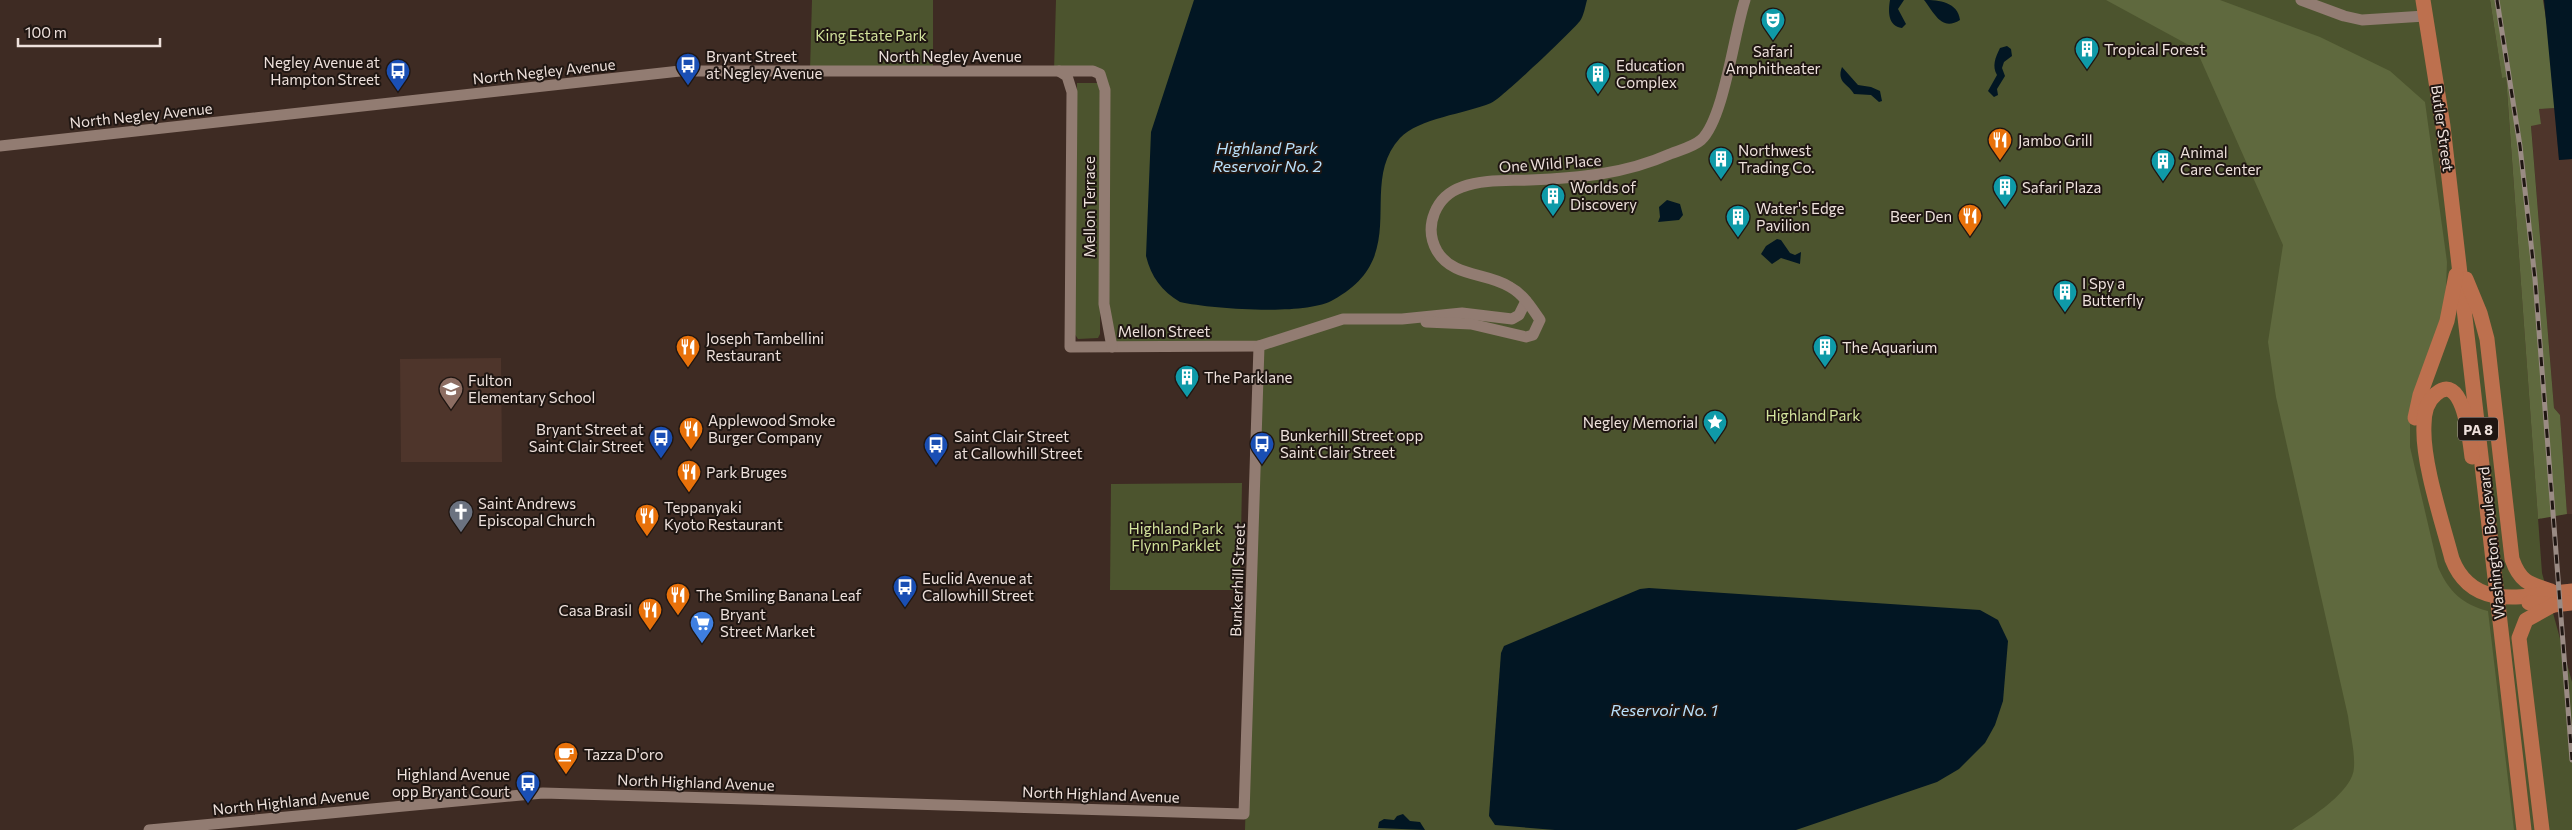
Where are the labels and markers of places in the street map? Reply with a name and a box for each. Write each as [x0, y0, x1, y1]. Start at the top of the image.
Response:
theatre icon: Safari Amphitheater [1760, 7, 1786, 41]
building icon: Tropical Forest [2074, 36, 2100, 70]
place label: Tropical Forest [2104, 40, 2206, 58]
place label: Safari Amphitheater [1725, 42, 1821, 77]
place label: Bryant Street at Negley Avenue [706, 47, 822, 82]
bus stop icon: Bryant Street at Negley Avenue [675, 52, 701, 86]
place label: Negley Avenue at Hampton Street [264, 53, 380, 88]
place label: Education Complex [1616, 56, 1685, 91]
bus stop icon: Negley Avenue at Hampton Street [385, 58, 411, 92]
building icon: Education Complex [1585, 61, 1611, 95]
restaurant icon: Jambo Grill [1987, 127, 2013, 161]
place label: Jambo Grill [2018, 131, 2092, 149]
place label: Northwest Trading Co. [1738, 141, 1815, 176]
place label: Animal Care Center [2180, 143, 2261, 178]
building icon: Northwest Trading Co. [1708, 146, 1734, 180]
building icon: Animal Care Center [2150, 148, 2176, 182]
building icon: Safari Plaza [1992, 174, 2018, 208]
place label: Worlds of Discovery [1570, 178, 1637, 213]
place label: Safari Plaza [2022, 178, 2101, 196]
building icon: Worlds of Discovery [1540, 183, 1566, 217]
place label: Water's Edge Pavilion [1756, 199, 1845, 234]
restaurant icon: Beer Den [1957, 203, 1983, 237]
building icon: Water's Edge Pavilion [1725, 204, 1751, 238]
place label: Beer Den [1890, 207, 1952, 225]
place label: I Spy a Butterfly [2082, 274, 2144, 309]
building icon: I Spy a Butterfly [2052, 279, 2078, 313]
place label: Joseph Tambellini Restaurant [706, 329, 824, 364]
restaurant icon: Joseph Tambellini Restaurant [675, 334, 701, 368]
building icon: The Aquarium [1812, 334, 1838, 368]
place label: The Aquarium [1842, 338, 1937, 356]
building icon: The Parklane [1174, 364, 1200, 398]
place label: The Parklane [1204, 368, 1293, 386]
place label: Fulton Elementary School [468, 371, 595, 406]
school or university icon: Fulton Elementary School [438, 376, 464, 410]
place icon: Negley Memorial [1702, 409, 1728, 443]
place label: Applewood Smoke Burger Company [708, 411, 835, 446]
place label: Negley Memorial [1583, 413, 1698, 431]
restaurant icon: Applewood Smoke Burger Company [678, 416, 704, 450]
place label: Bryant Street at Saint Clair Street [529, 420, 644, 455]
bus stop icon: Bryant Street at Saint Clair Street [648, 425, 674, 459]
place label: Bunkerhill Street opp Saint Clair Street [1280, 426, 1423, 461]
place label: Saint Clair Street at Callowhill Street [954, 427, 1083, 462]
bus stop icon: Bunkerhill Street opp Saint Clair Street [1249, 431, 1275, 465]
bus stop icon: Saint Clair Street at Callowhill Street [923, 432, 949, 466]
restaurant icon: Park Bruges [676, 459, 702, 493]
place label: Park Bruges [706, 463, 787, 481]
place label: Saint Andrews Episcopal Church [478, 494, 595, 529]
place label: Teppanyaki Kyoto Restaurant [664, 498, 783, 533]
church icon: Saint Andrews Episcopal Church [448, 499, 474, 533]
restaurant icon: Teppanyaki Kyoto Restaurant [634, 503, 660, 537]
place label: Euclid Avenue at Callowhill Street [922, 569, 1034, 604]
bus stop icon: Euclid Avenue at Callowhill Street [892, 574, 918, 608]
restaurant icon: The Smiling Banana Leaf [665, 582, 691, 616]
place label: The Smiling Banana Leaf [696, 586, 862, 604]
restaurant icon: Casa Brasil [637, 597, 663, 631]
place label: Casa Brasil [558, 601, 632, 619]
place label: Bryant Street Market [720, 605, 815, 640]
supermarket icon: Bryant Street Market [689, 610, 715, 644]
cafe icon: Tazza D'oro [553, 741, 579, 775]
place label: Tazza D'oro [584, 745, 664, 763]
place label: Highland Avenue opp Bryant Court [392, 765, 510, 800]
bus stop icon: Highland Avenue opp Bryant Court [515, 770, 541, 804]

